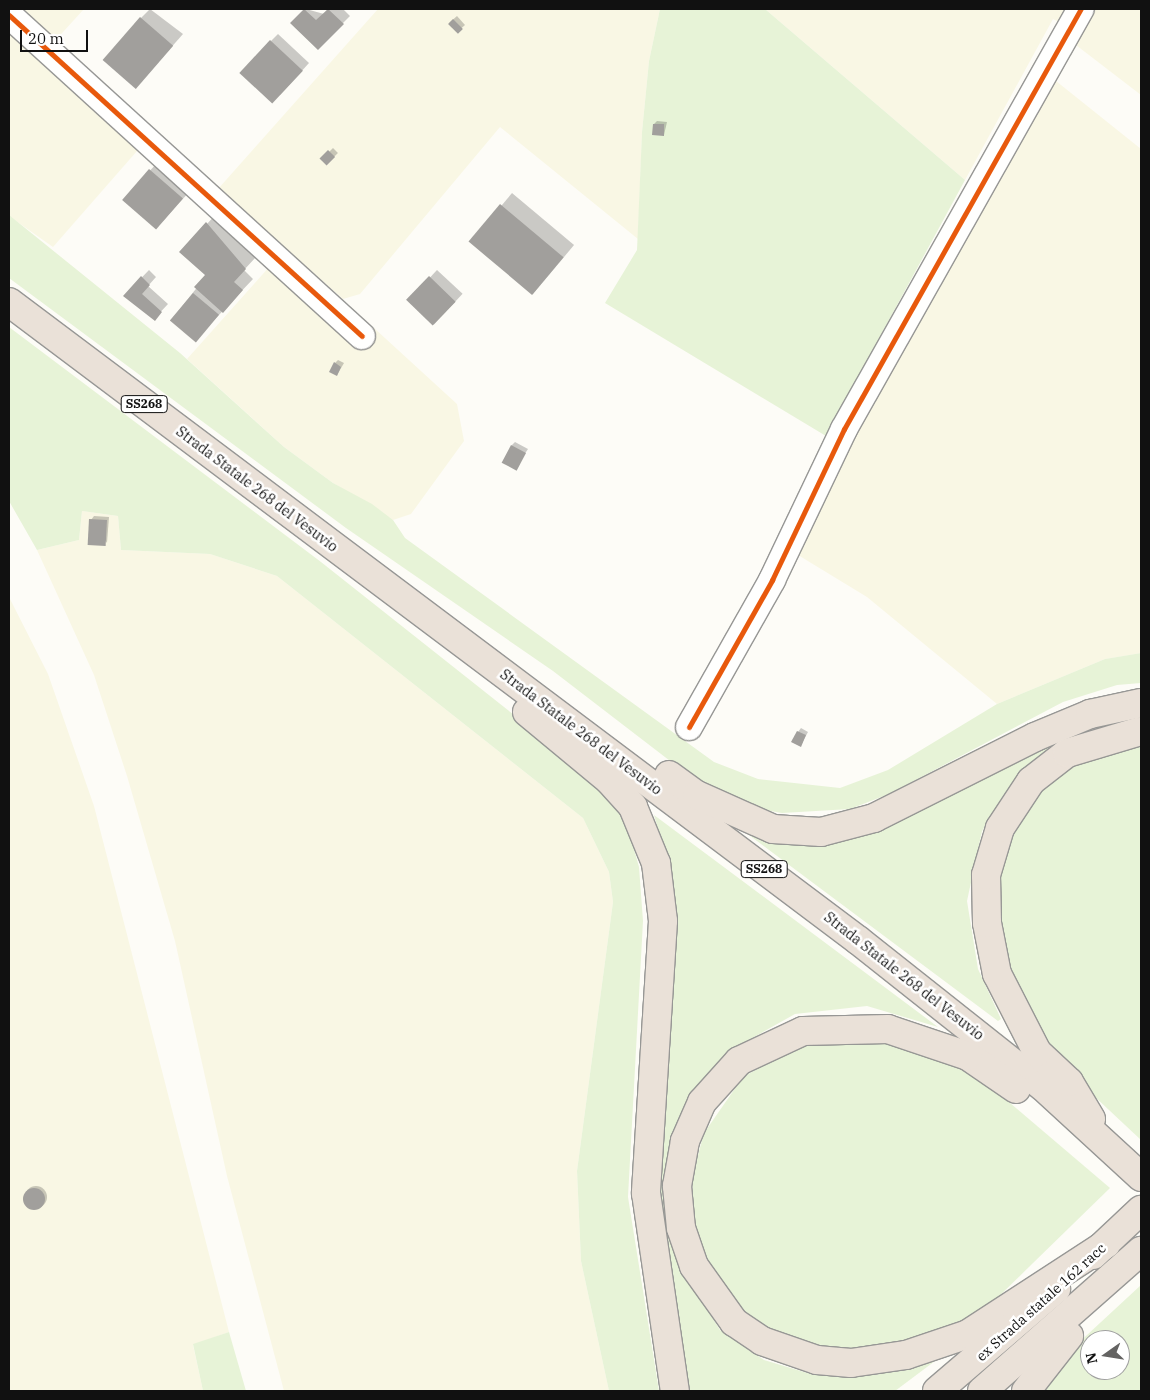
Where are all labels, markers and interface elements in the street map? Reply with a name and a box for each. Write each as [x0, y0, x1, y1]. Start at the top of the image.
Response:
scale bar [22, 20, 90, 52]
text: 20 m [28, 29, 64, 48]
road number: SS268 [120, 394, 168, 414]
street label: Strada Statale 268 del Vesuvio [173, 423, 341, 555]
street label: Strada Statale 268 del Vesuvio [497, 666, 665, 798]
road number: SS268 [740, 860, 788, 879]
street label: Strada Statale 268 del Vesuvio [821, 908, 987, 1044]
street label: ex Strada statale 162 racc [973, 1239, 1109, 1365]
north arrow [1080, 1330, 1130, 1380]
text: N [1081, 1351, 1101, 1366]

